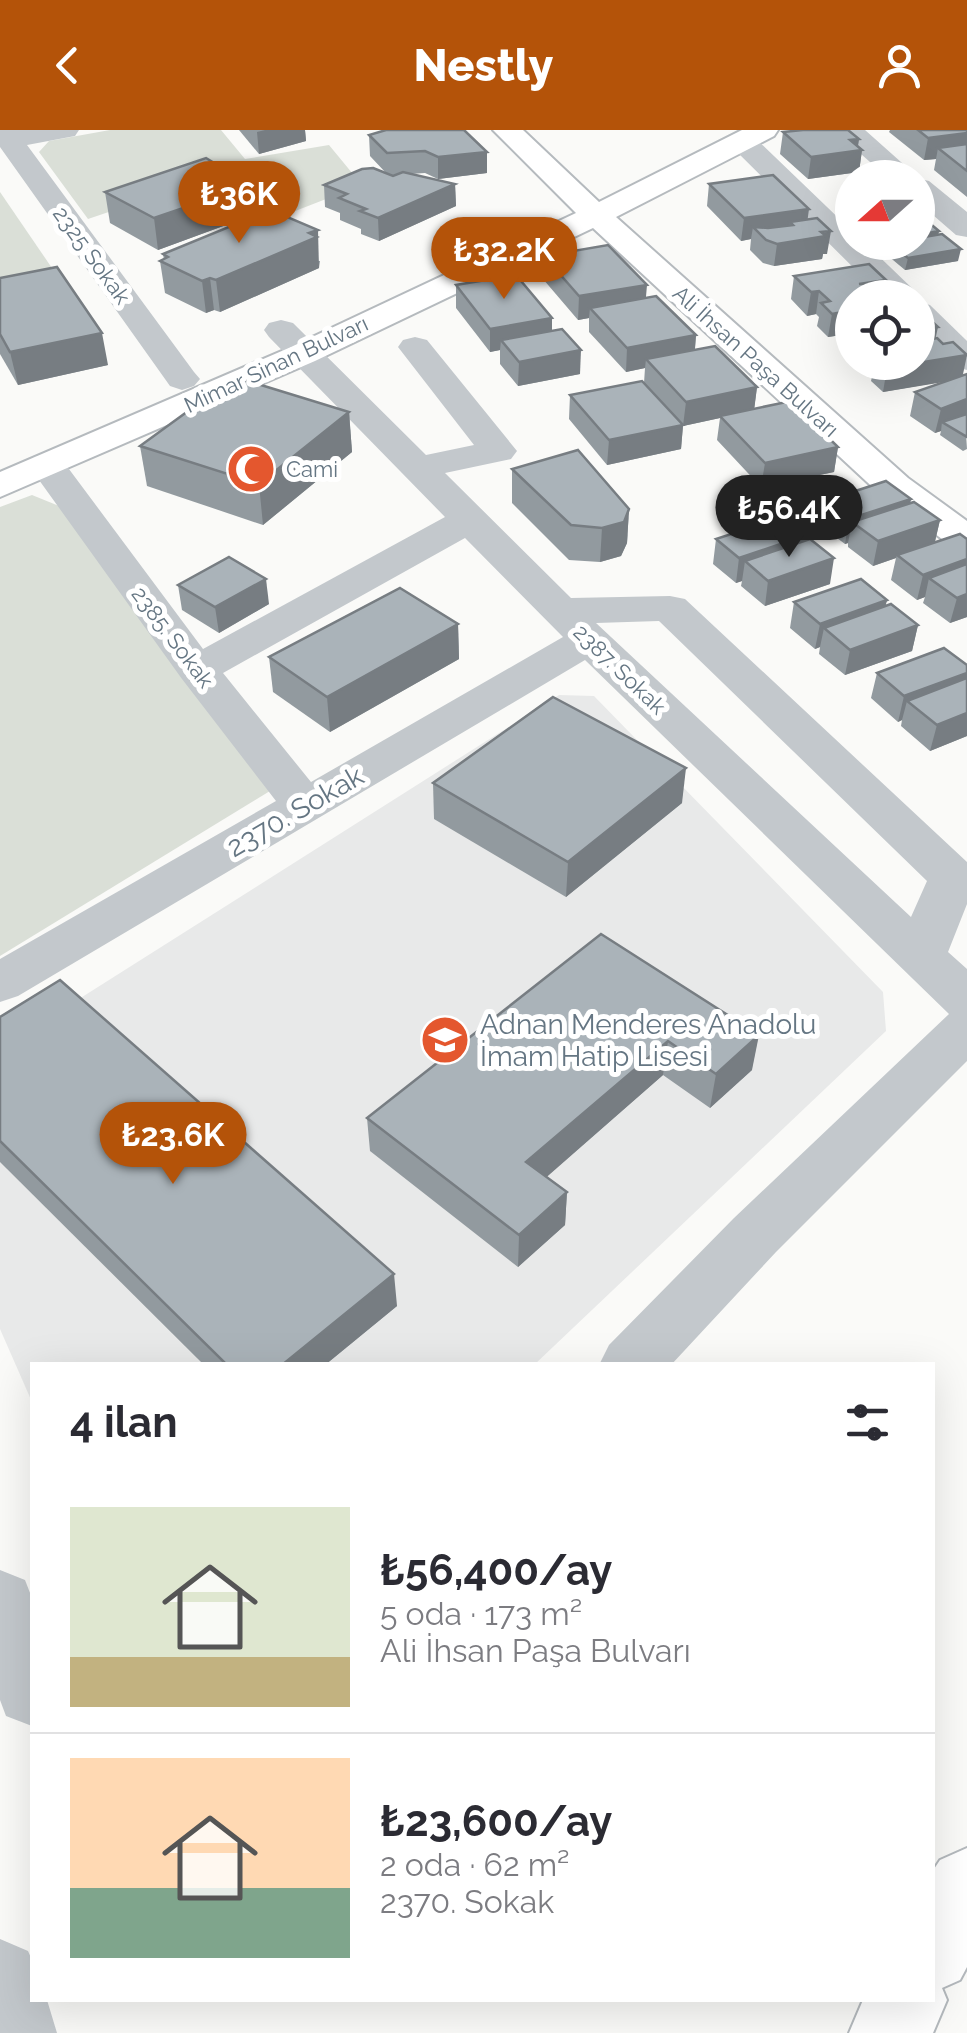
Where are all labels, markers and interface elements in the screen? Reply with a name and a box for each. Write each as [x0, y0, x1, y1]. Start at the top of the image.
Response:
icon: back [40, 38, 95, 93]
icon: person [872, 38, 927, 93]
text: Nestly [414, 39, 553, 92]
north arrow [835, 160, 935, 260]
map controls [835, 160, 935, 380]
pin: ₺36K [180, 161, 298, 246]
text: ₺36K [200, 175, 278, 212]
street label: 2325 Sokak [48, 201, 136, 309]
pin: ₺32.2K [423, 217, 585, 302]
text: ₺32.2K [453, 231, 555, 268]
street label: Ali İhsan Paşa Bulvarı [668, 280, 844, 442]
button: locate [835, 280, 935, 380]
street label: Mimar Sinan Bulvarı [180, 310, 372, 418]
mosque icon: Cami [225, 443, 277, 495]
place label: Cami [286, 456, 338, 482]
pin: ₺56.4K [708, 475, 870, 560]
text: ₺56.4K [737, 489, 841, 526]
street label: 2385. Sokak [127, 581, 220, 693]
street label: 2387. Sokak [569, 619, 672, 720]
street label: 2370. Sokak [221, 759, 370, 864]
place label: Adnan Menderes Anadolu İmam Hatip Lisesi [480, 1008, 816, 1073]
school or university icon: Adnan Menderes Anadolu İmam Hatip Lisesi [419, 1014, 471, 1066]
pin: ₺23.6K [92, 1102, 254, 1187]
text: ₺23.6K [122, 1116, 224, 1153]
icon: filters [840, 1395, 895, 1450]
text: 4 ilan [70, 1398, 178, 1447]
text: ₺56,400/ay [380, 1546, 612, 1595]
icon: home [150, 1547, 270, 1667]
text: 5 oda · 173 m² [380, 1595, 582, 1632]
text: Ali İhsan Paşa Bulvarı [380, 1632, 691, 1669]
text: ₺23,600/ay [380, 1797, 612, 1846]
icon: home [150, 1798, 270, 1918]
text: 2 oda · 62 m² [380, 1846, 570, 1883]
text: 2370. Sokak [380, 1883, 554, 1920]

